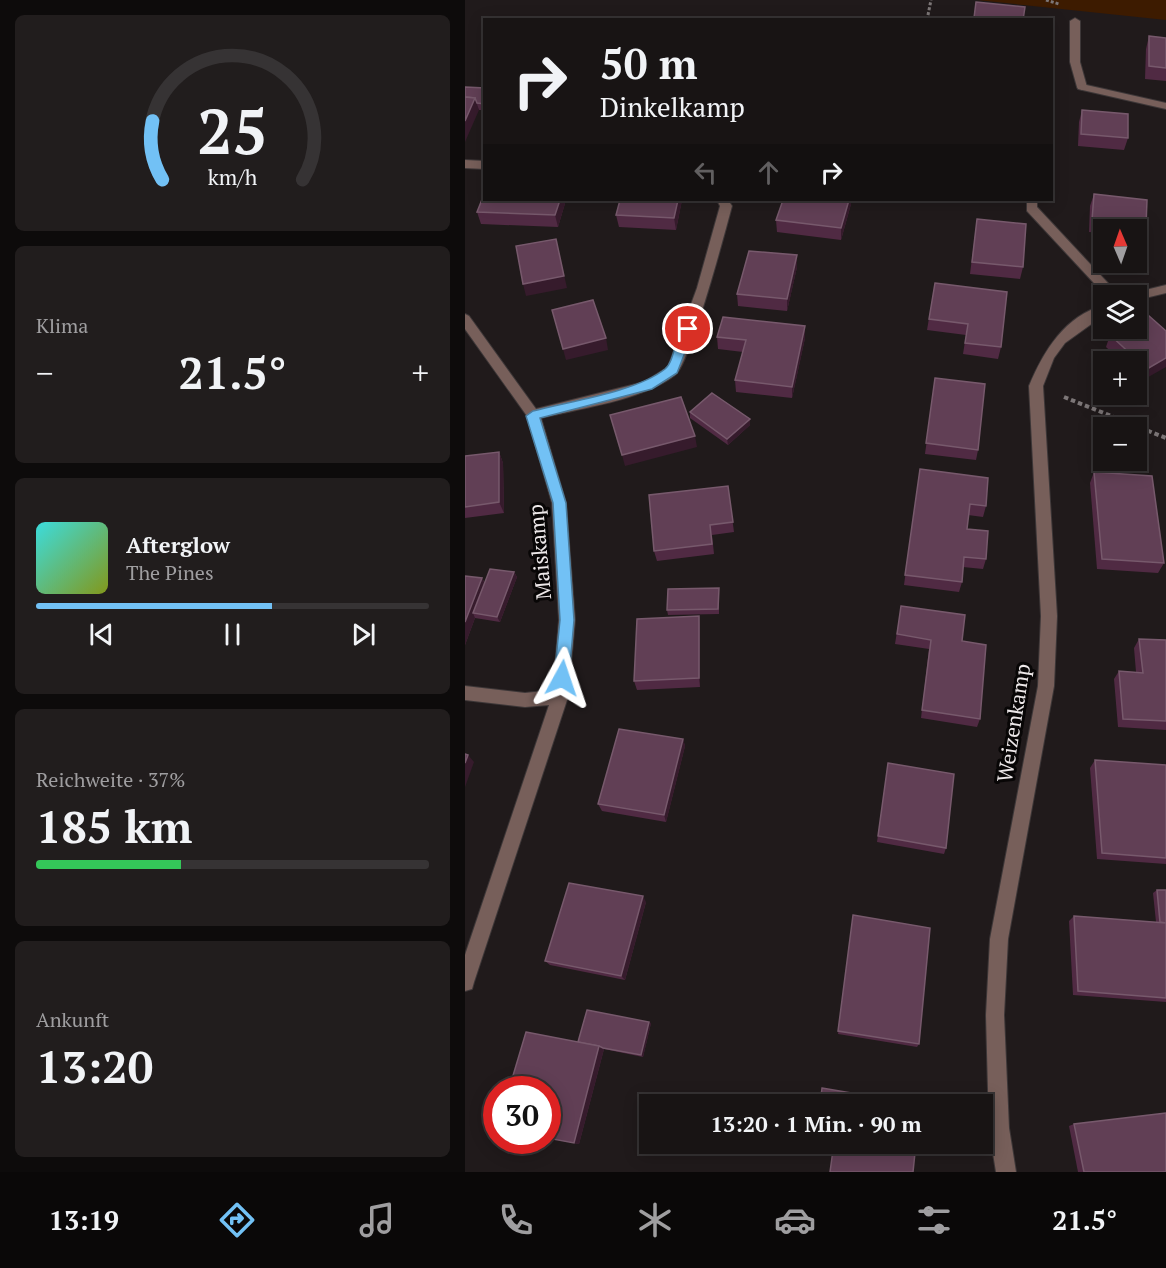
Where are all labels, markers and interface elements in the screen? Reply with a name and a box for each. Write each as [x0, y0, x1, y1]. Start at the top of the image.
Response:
text: 50 m [600, 35, 698, 91]
icon: right [501, 42, 579, 120]
text: 25 [197, 89, 268, 172]
text: Dinkelkamp [600, 89, 745, 125]
icon: left [689, 156, 722, 189]
icon: ahead [752, 156, 785, 189]
icon: right [815, 156, 848, 189]
text: km/h [208, 164, 258, 192]
north arrow [1093, 219, 1147, 273]
map controls [1093, 219, 1147, 471]
button: layers [1093, 285, 1147, 339]
pin [662, 303, 713, 354]
text: Klima [36, 312, 88, 339]
icon: arrive [671, 312, 704, 345]
text: 21.5° [178, 342, 287, 402]
text: − [36, 351, 54, 394]
text: + [411, 351, 429, 394]
button: + [1093, 351, 1147, 405]
button: − [1093, 417, 1147, 471]
street label: Maiskamp [521, 503, 557, 601]
text: Afterglow [126, 530, 230, 559]
text: The Pines [126, 559, 214, 586]
icon: previous [85, 618, 118, 651]
icon: pause [216, 618, 249, 651]
icon: next [347, 618, 380, 651]
position arrow [530, 646, 594, 710]
street label: Weizenkamp [990, 661, 1036, 784]
text: Reichweite · 37% [36, 766, 185, 793]
text: 185 km [36, 796, 192, 856]
text: Ankunft [36, 1006, 109, 1033]
text: 13:20 [36, 1036, 153, 1096]
speed limit sign: 30 [483, 1076, 561, 1154]
text: 13:20 · 1 Min. · 90 m [710, 1109, 922, 1138]
icon: directions [216, 1199, 258, 1241]
icon: music [356, 1199, 398, 1241]
icon: phone [495, 1199, 537, 1241]
icon: climate [634, 1199, 676, 1241]
icon: car [774, 1199, 816, 1241]
icon: filters [913, 1199, 955, 1241]
text: 13:19 [49, 1202, 119, 1238]
text: 21.5° [1052, 1202, 1117, 1238]

